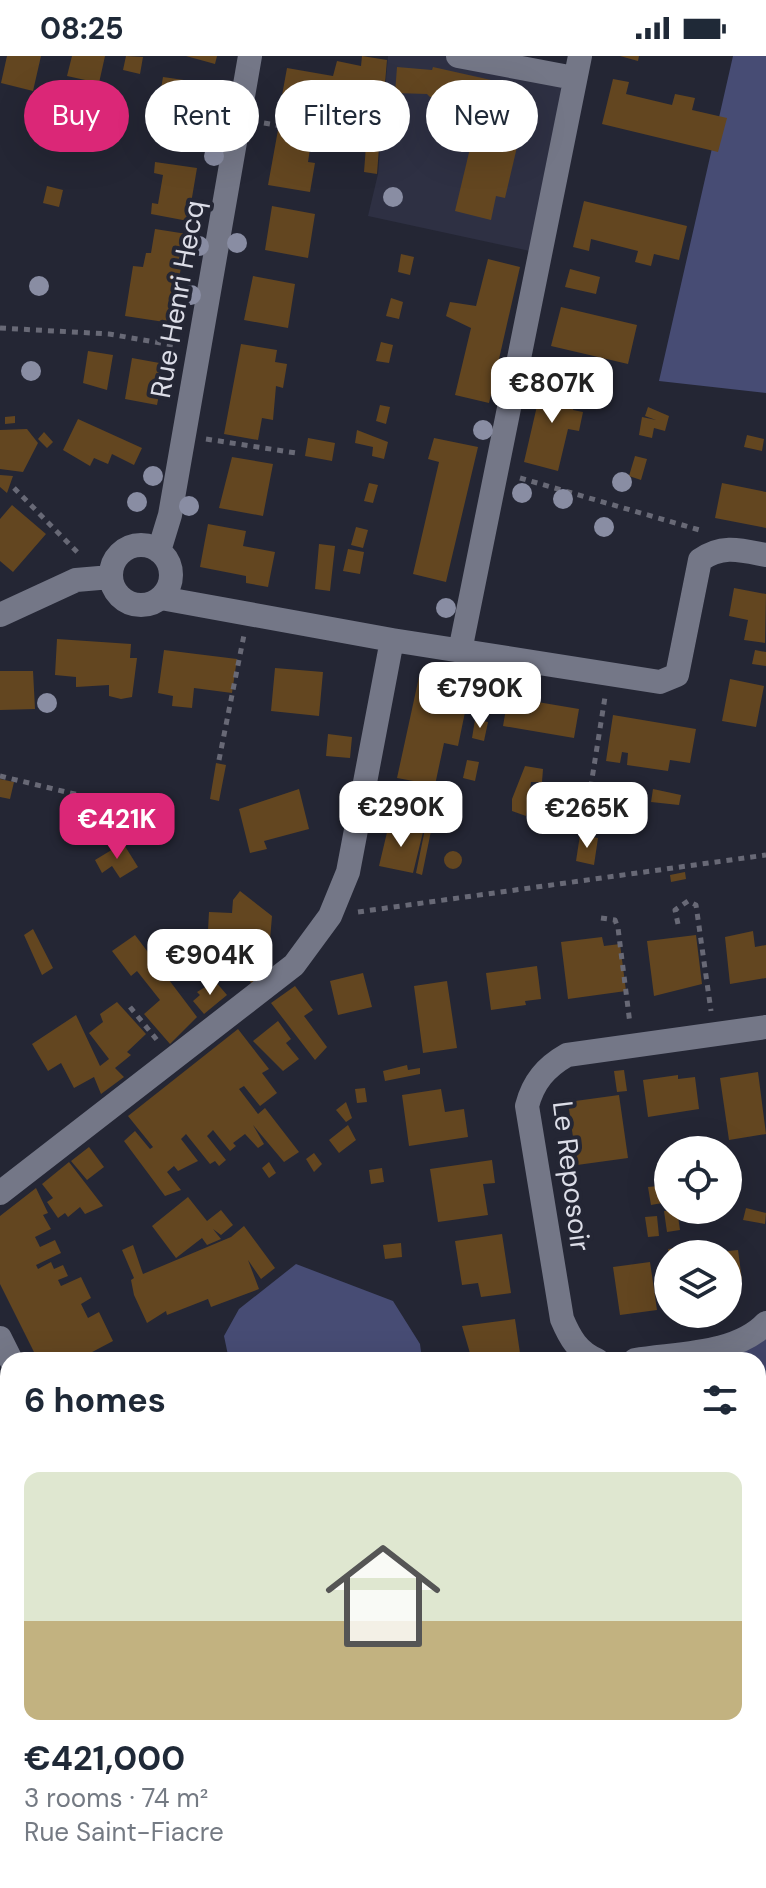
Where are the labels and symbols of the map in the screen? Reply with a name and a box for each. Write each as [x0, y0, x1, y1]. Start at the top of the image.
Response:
street label: Rue Henri Hecq [142, 197, 213, 401]
pin: €807K [496, 357, 608, 425]
pin: €790K [424, 662, 536, 730]
pin: €290K [345, 781, 457, 849]
pin: €265K [531, 782, 643, 850]
pin: €421K [61, 793, 173, 861]
pin: €904K [154, 929, 266, 997]
street label: Le Reposoir [544, 1099, 599, 1253]

